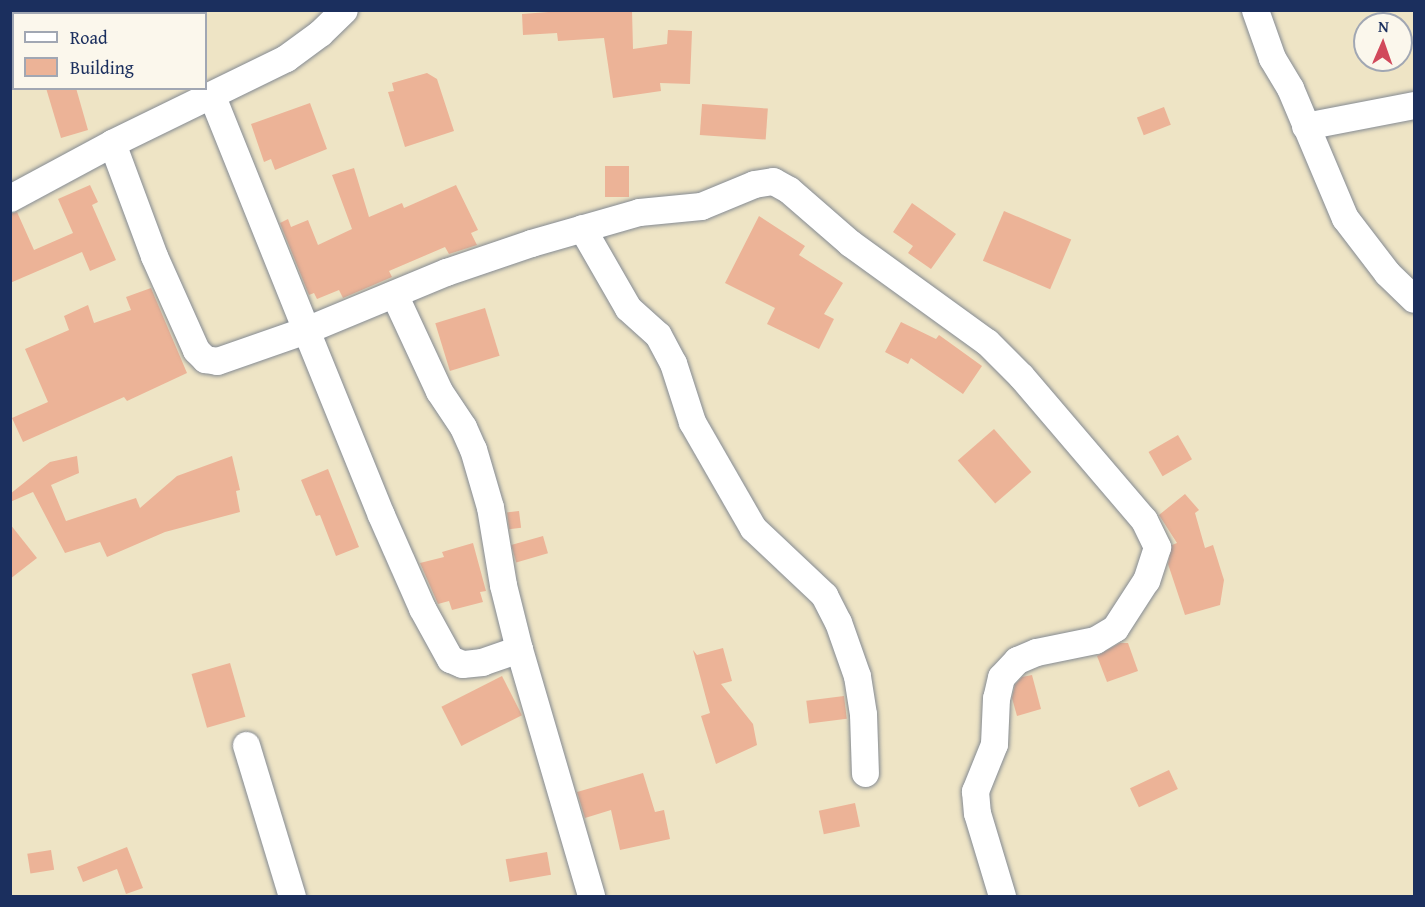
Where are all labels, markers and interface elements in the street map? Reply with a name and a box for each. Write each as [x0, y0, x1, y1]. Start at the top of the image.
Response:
legend [12, 12, 207, 90]
north arrow [1353, 12, 1413, 72]
text: N [1378, 14, 1389, 38]
text: Road [70, 24, 108, 51]
text: Building [70, 54, 134, 81]

